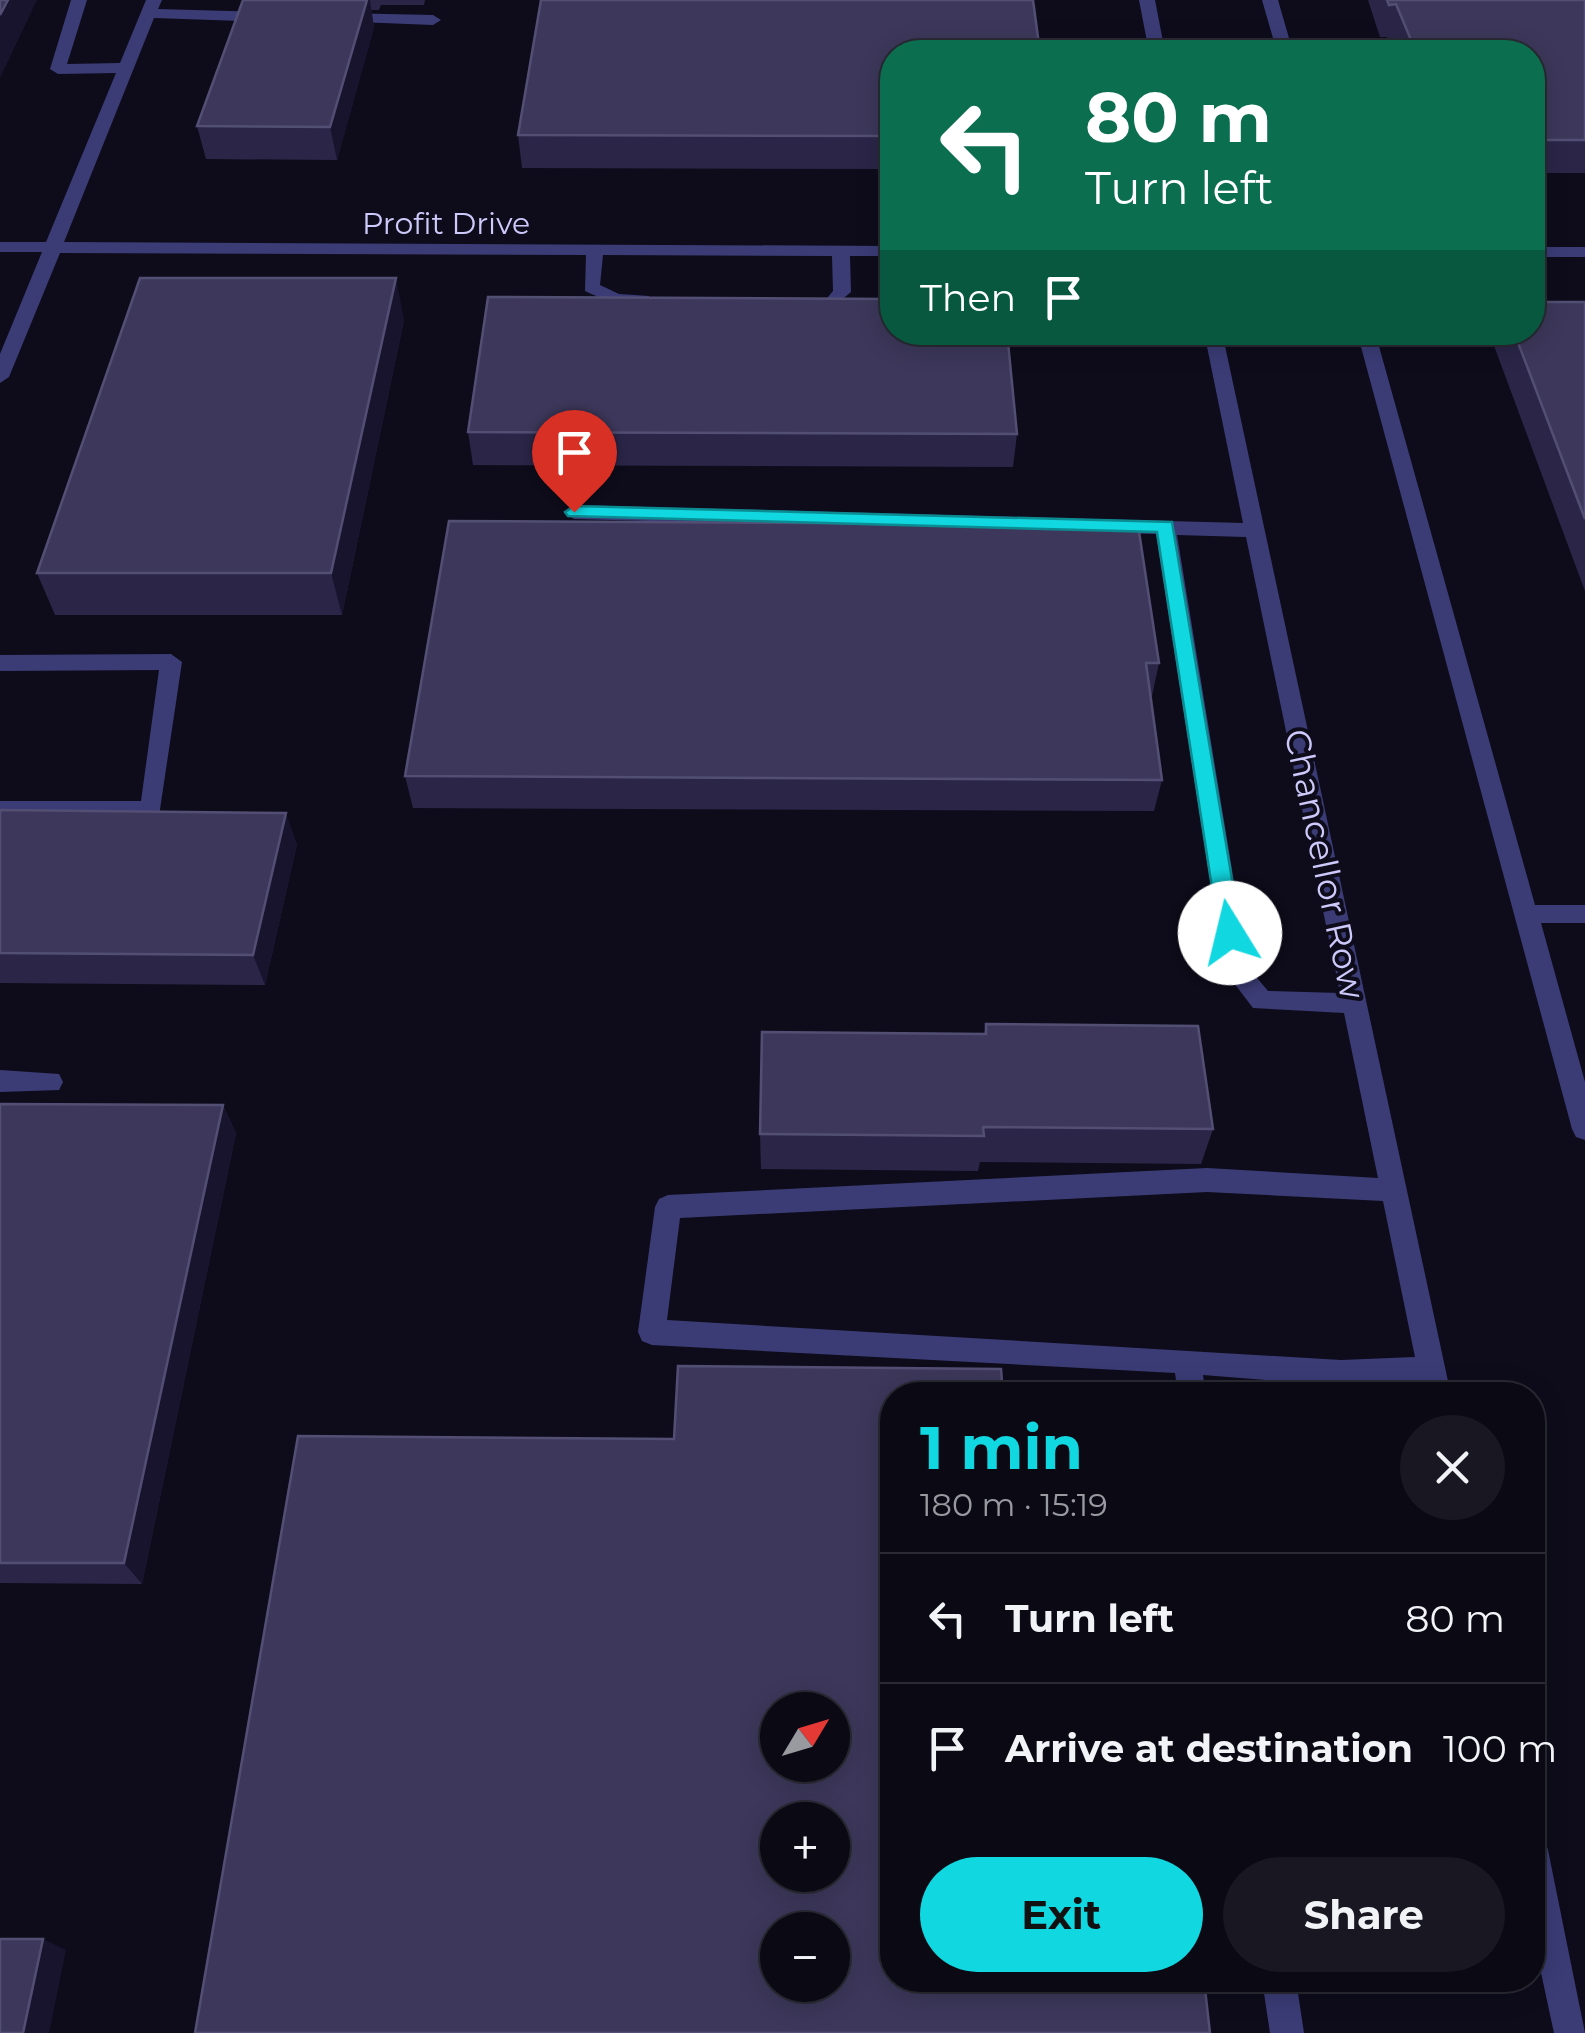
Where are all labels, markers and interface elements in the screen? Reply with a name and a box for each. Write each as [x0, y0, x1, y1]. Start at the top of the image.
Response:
text: 80 m [1085, 74, 1272, 160]
icon: left [920, 80, 1050, 210]
text: Turn left [1085, 160, 1273, 215]
street label: Profit Drive [362, 205, 530, 242]
icon: arrive [1036, 270, 1091, 325]
text: Then [920, 274, 1016, 321]
pin [532, 410, 617, 513]
icon: arrive [547, 425, 602, 480]
street label: Chancellor Row [1275, 725, 1375, 1003]
position arrow [1178, 881, 1282, 985]
text: 1 min [920, 1411, 1083, 1484]
button: close [1400, 1415, 1505, 1520]
text: 180 m · 15:19 [920, 1485, 1108, 1524]
icon: left [920, 1591, 975, 1646]
text: Turn left [1005, 1595, 1174, 1642]
text: 80 m [1405, 1595, 1505, 1642]
north arrow [760, 1692, 850, 1782]
map controls [760, 1692, 850, 2002]
icon: arrive [920, 1721, 975, 1776]
text: Arrive at destination [1005, 1725, 1413, 1772]
text: 100 m [1443, 1725, 1557, 1772]
button: + [760, 1802, 850, 1892]
button: Exit [920, 1857, 1203, 1972]
button: Share [1223, 1857, 1505, 1972]
button: − [760, 1912, 850, 2002]

